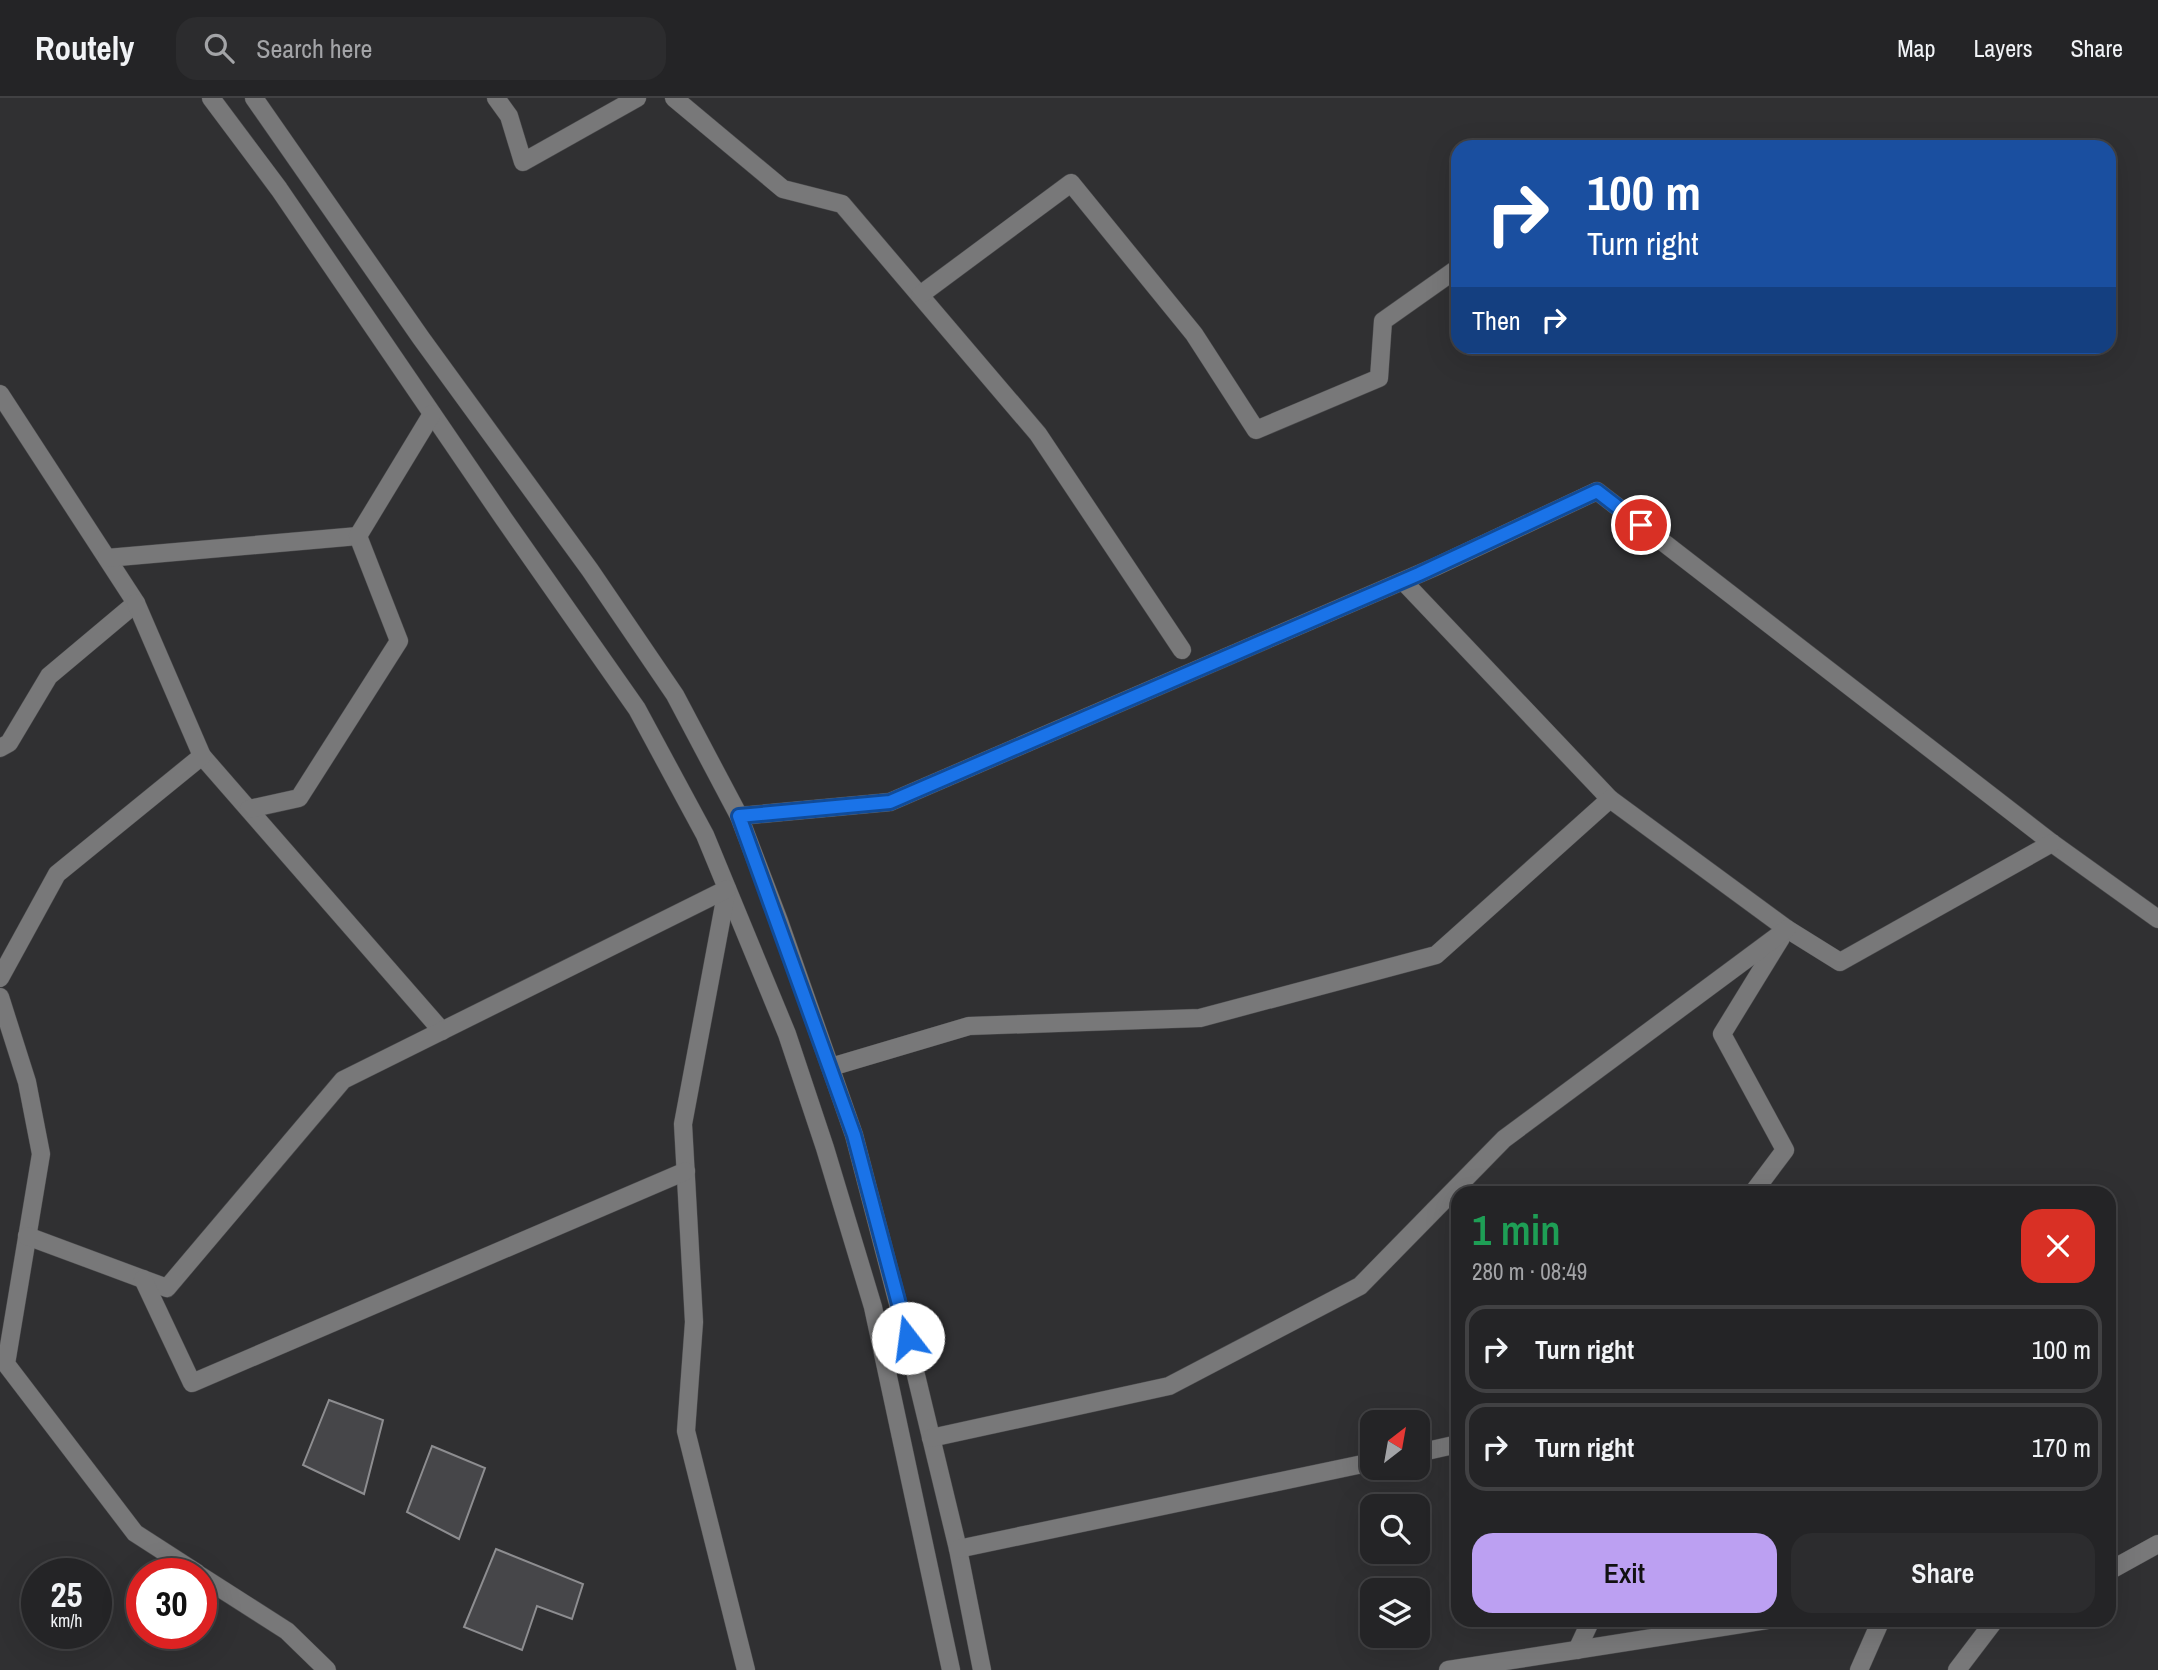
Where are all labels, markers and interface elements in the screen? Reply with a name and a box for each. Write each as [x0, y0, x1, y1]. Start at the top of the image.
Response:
search box [176, 17, 666, 80]
text: Routely [35, 26, 134, 70]
icon: search [200, 29, 238, 67]
text: Search here [256, 31, 372, 66]
text: Map [1897, 32, 1935, 64]
text: Layers [1973, 32, 2032, 64]
text: Share [2070, 32, 2123, 64]
text: 100 m [1587, 159, 1701, 225]
icon: right [1472, 168, 1563, 259]
text: Turn right [1587, 222, 1699, 265]
icon: right [1535, 301, 1573, 339]
text: Then [1472, 303, 1521, 338]
pin [1611, 495, 1671, 555]
icon: arrive [1622, 506, 1660, 544]
text: 1 min [1472, 1202, 1561, 1258]
button: close [2021, 1209, 2095, 1283]
text: 280 m · 08:49 [1472, 1256, 1587, 1287]
position arrow [871, 1301, 945, 1375]
icon: right [1476, 1330, 1514, 1368]
text: Turn right [1535, 1332, 1634, 1367]
text: 100 m [2032, 1332, 2091, 1367]
north arrow [1360, 1410, 1430, 1480]
map controls [1360, 1410, 1430, 1648]
icon: right [1476, 1428, 1514, 1466]
text: Turn right [1535, 1430, 1634, 1465]
text: 170 m [2032, 1430, 2091, 1465]
button: search [1360, 1494, 1430, 1564]
button: Exit [1472, 1533, 1777, 1613]
button: Share [1791, 1533, 2095, 1613]
speed limit sign: 30 [126, 1558, 217, 1649]
text: 25 [51, 1571, 82, 1618]
button: layers [1360, 1578, 1430, 1648]
text: km/h [51, 1608, 83, 1633]

